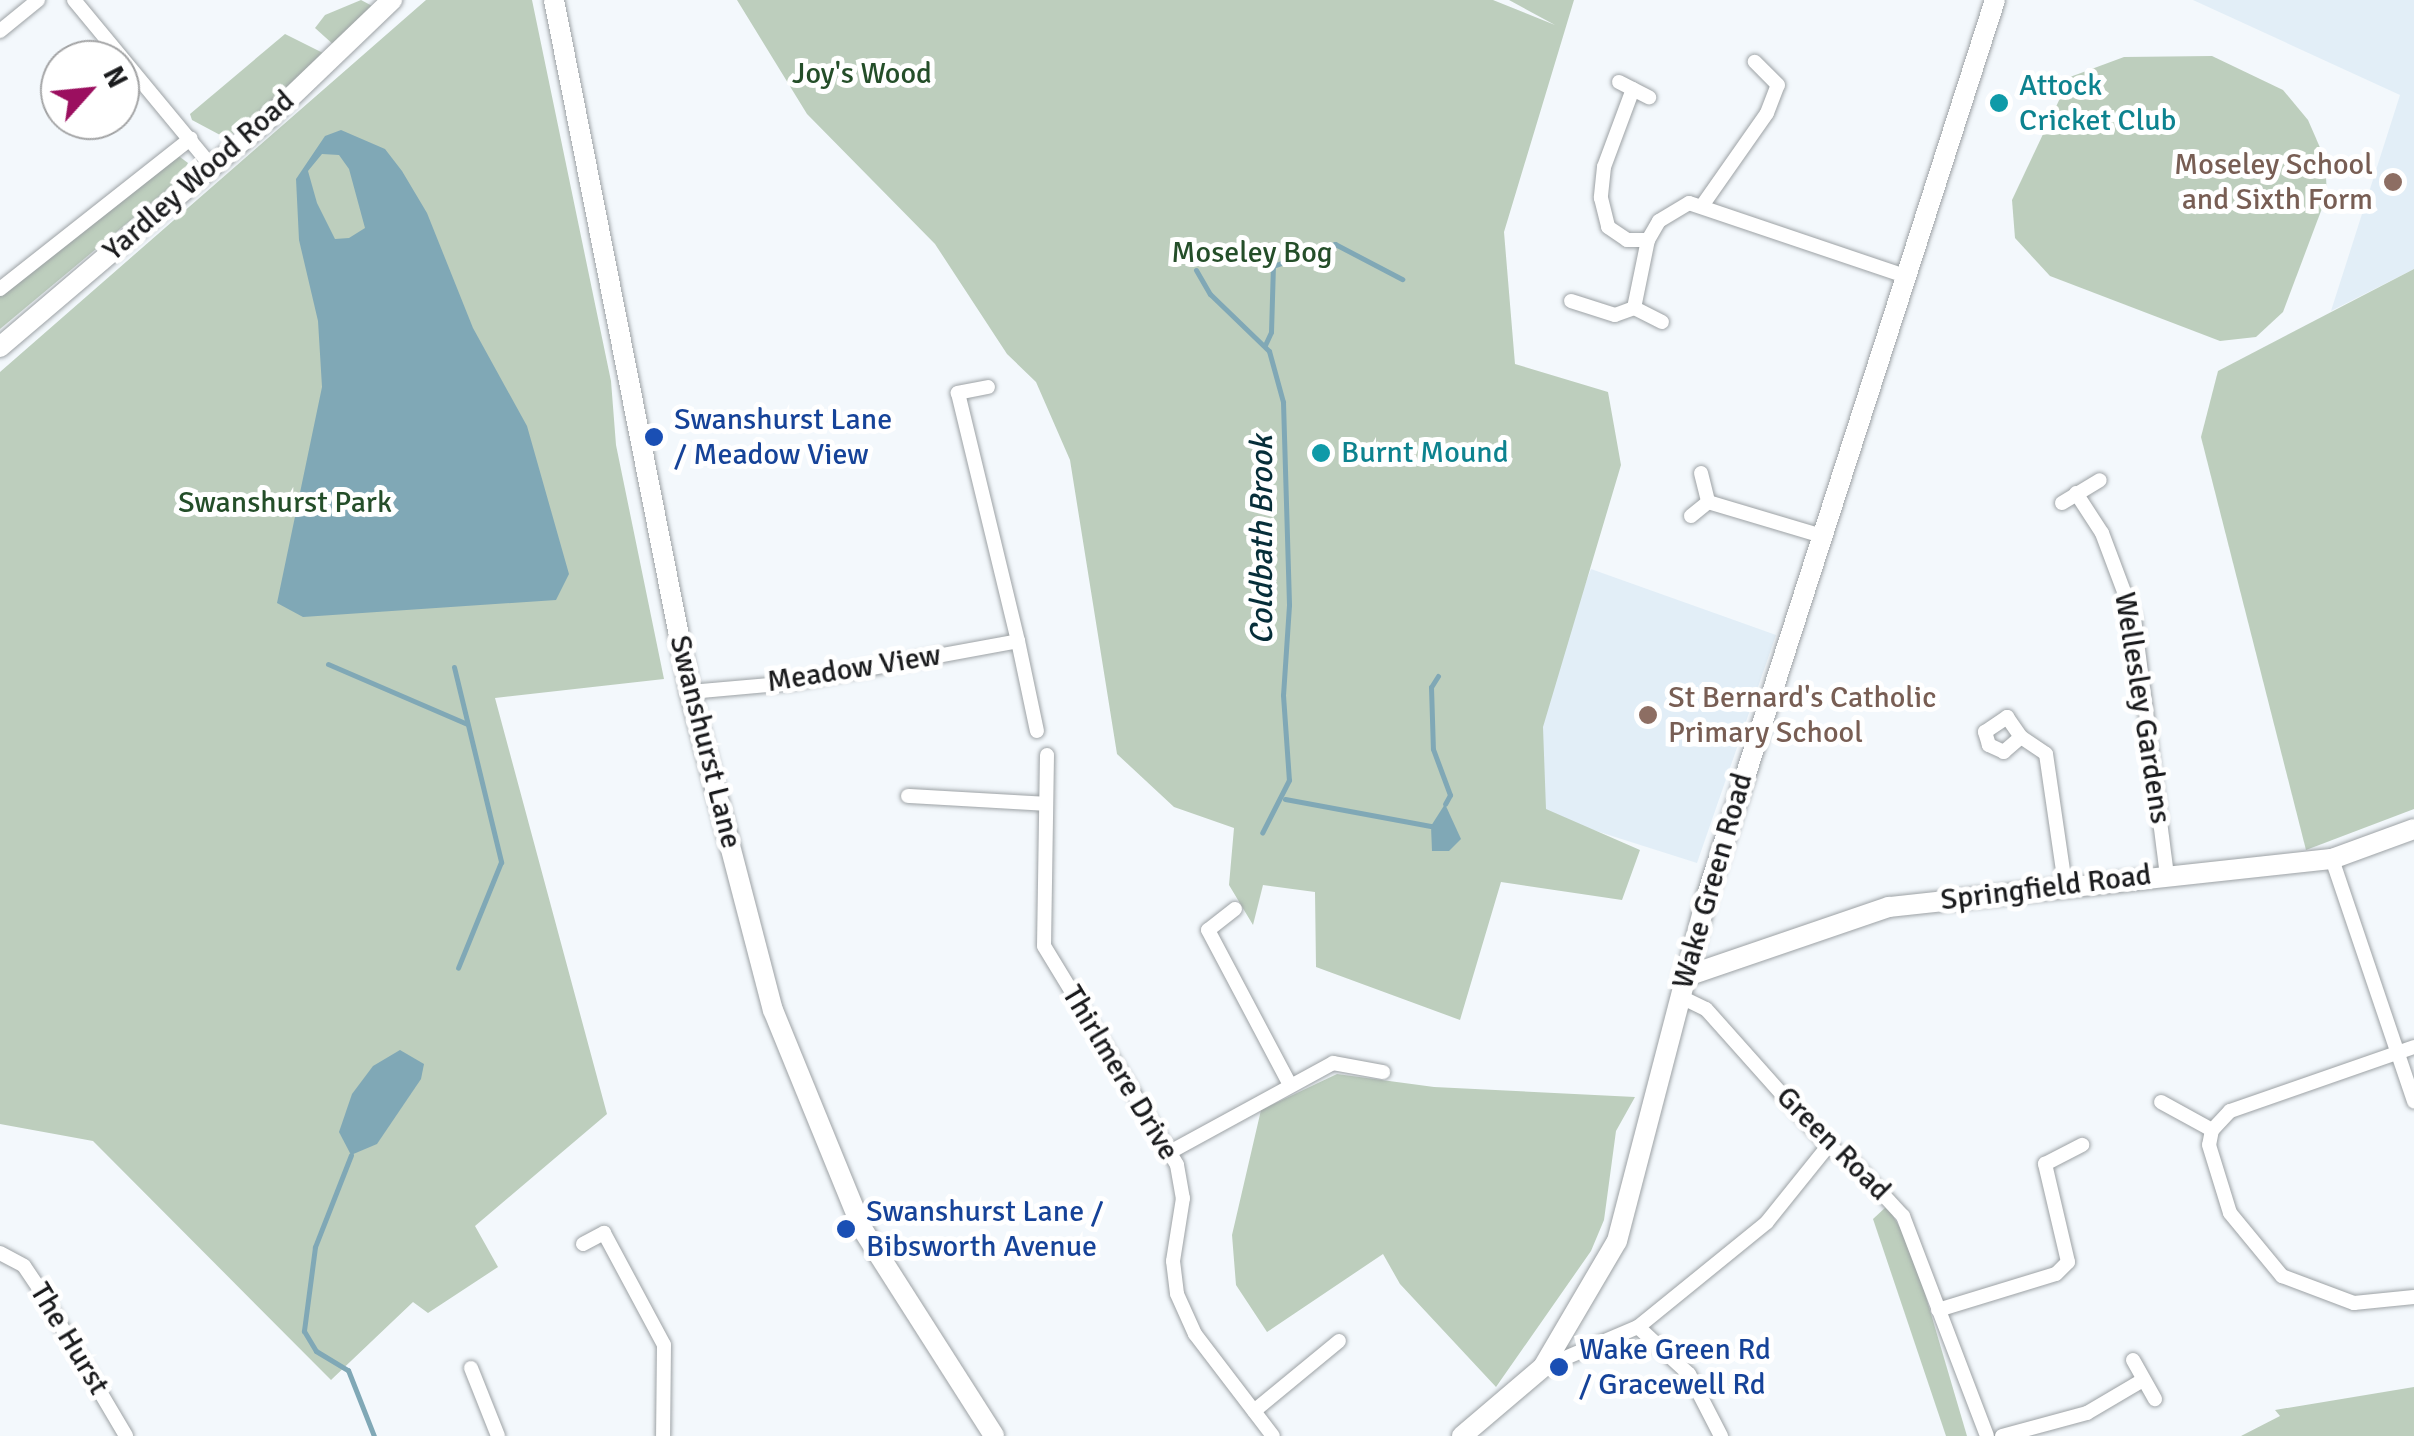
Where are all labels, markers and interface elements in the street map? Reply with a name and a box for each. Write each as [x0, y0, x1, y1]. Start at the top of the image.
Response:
north arrow [40, 40, 140, 140]
park label: Joy's Wood [792, 56, 932, 92]
text: N [95, 61, 135, 94]
place label: Attock Cricket Club [2019, 68, 2176, 138]
street label: Yardley Wood Road [96, 83, 302, 269]
marker: Attock Cricket Club [1988, 92, 2010, 114]
place label: Moseley School and Sixth Form [2174, 147, 2373, 218]
marker: Moseley School and Sixth Form [2382, 171, 2404, 193]
park label: Moseley Bog [1171, 235, 1333, 271]
place label: Swanshurst Lane / Meadow View [674, 402, 892, 472]
marker: Swanshurst Lane / Meadow View [643, 426, 665, 448]
water label: Coldbath Brook [1243, 435, 1281, 645]
place label: Burnt Mound [1341, 435, 1509, 471]
marker: Burnt Mound [1310, 442, 1332, 464]
park label: Swanshurst Park [178, 485, 392, 521]
street label: Wellesley Gardens [2106, 590, 2178, 826]
street label: Swanshurst Lane [661, 632, 749, 852]
street label: Meadow View [765, 637, 943, 701]
place label: St Bernard's Catholic Primary School [1668, 680, 1936, 750]
marker: St Bernard's Catholic Primary School [1637, 704, 1659, 726]
street label: Wake Green Road [1665, 769, 1761, 993]
street label: Springfield Road [1938, 857, 2154, 919]
street label: Thirlmere Drive [1054, 979, 1186, 1167]
street label: Green Road [1768, 1079, 1898, 1209]
place label: Swanshurst Lane / Bibsworth Avenue [866, 1194, 1103, 1264]
marker: Swanshurst Lane / Bibsworth Avenue [835, 1218, 857, 1240]
street label: The Hurst [22, 1277, 116, 1401]
place label: Wake Green Rd / Gracewell Rd [1579, 1332, 1771, 1402]
marker: Wake Green Rd / Gracewell Rd [1548, 1356, 1570, 1378]

